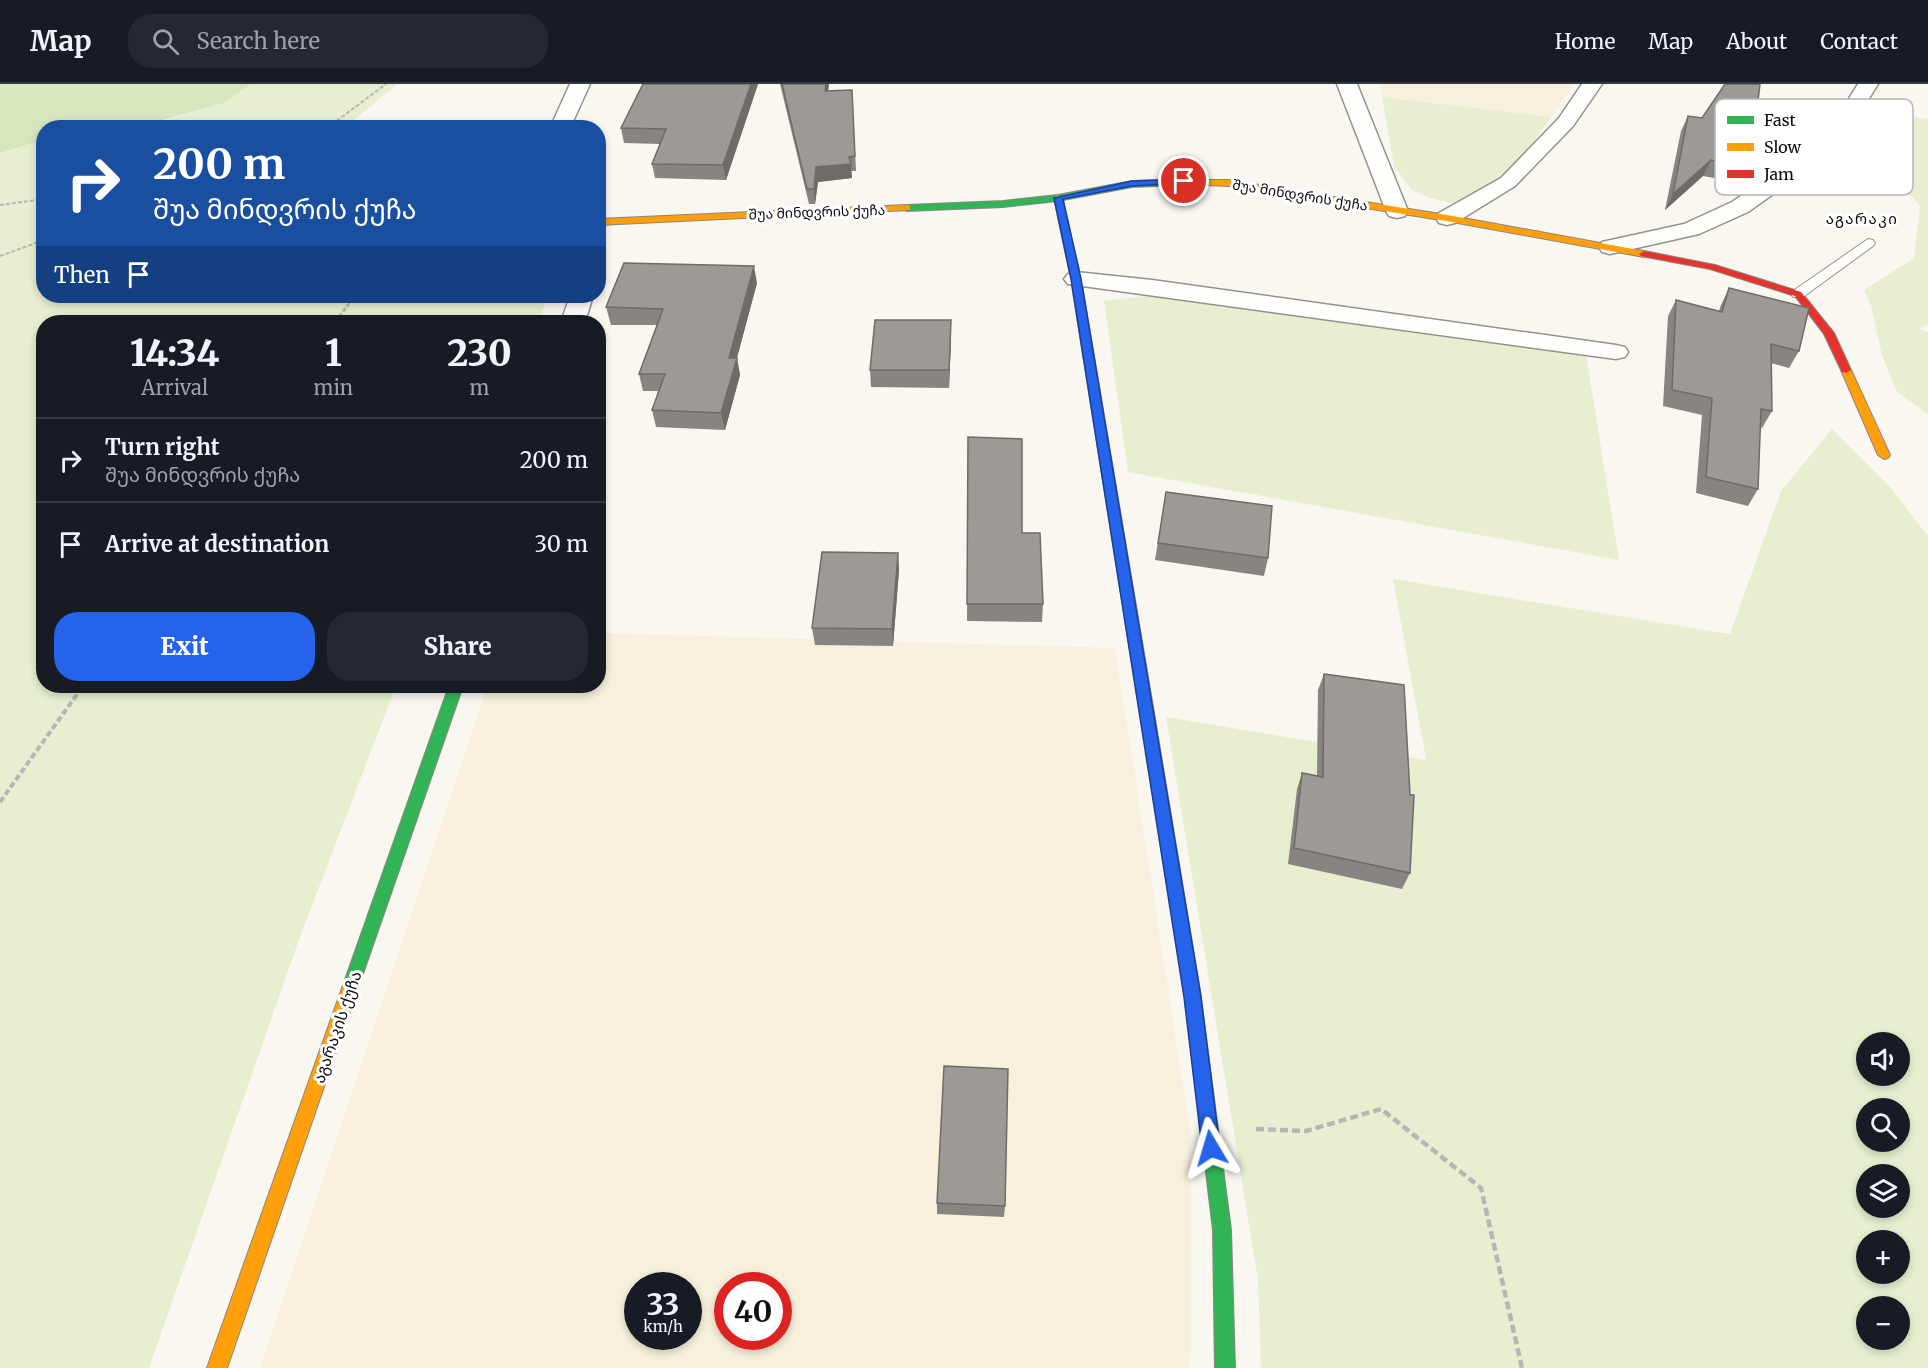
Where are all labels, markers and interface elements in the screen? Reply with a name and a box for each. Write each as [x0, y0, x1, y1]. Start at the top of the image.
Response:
search box [128, 14, 548, 68]
text: Map [30, 23, 92, 59]
icon: search [149, 25, 182, 58]
text: Search here [197, 27, 320, 55]
text: Home [1555, 28, 1615, 55]
text: Map [1648, 28, 1693, 55]
text: About [1726, 28, 1787, 55]
text: Contact [1820, 28, 1898, 55]
legend [1715, 99, 1913, 195]
text: Fast [1764, 110, 1797, 130]
text: Slow [1764, 137, 1802, 157]
text: 200 m [153, 138, 285, 190]
icon: right [54, 144, 132, 222]
pin [1158, 155, 1209, 206]
icon: arrive [1167, 164, 1200, 197]
text: Jam [1763, 164, 1794, 184]
street label: შუა მინდვრის ქუჩა [1231, 175, 1369, 215]
text: შუა მინდვრის ქუჩა [153, 192, 417, 226]
street label: შუა მინდვრის ქუჩა [748, 201, 886, 223]
district label: აგარაკი [1826, 209, 1898, 228]
icon: arrive [122, 258, 155, 291]
text: Then [54, 261, 110, 289]
text: 14:34 [130, 331, 219, 376]
text: 1 [325, 331, 342, 376]
text: 230 [447, 331, 512, 376]
text: Arrival [141, 375, 208, 400]
text: min [314, 375, 353, 400]
text: m [470, 375, 489, 400]
text: Turn right [105, 433, 219, 461]
icon: right [54, 444, 87, 477]
text: 200 m [520, 446, 588, 474]
text: შუა მინდვრის ქუჩა [105, 462, 300, 487]
icon: arrive [54, 528, 87, 561]
text: Arrive at destination [105, 530, 329, 558]
text: 30 m [534, 530, 588, 558]
button: Exit [54, 612, 315, 681]
button: Share [327, 612, 588, 681]
street label: აგარაკის ქუჩა [308, 968, 366, 1086]
map controls [1856, 1032, 1910, 1350]
button: sound [1856, 1032, 1910, 1086]
button: search [1856, 1098, 1910, 1152]
position arrow [1179, 1116, 1243, 1180]
button: layers [1856, 1164, 1910, 1218]
button: + [1856, 1230, 1910, 1284]
speed limit sign: 40 [714, 1272, 792, 1350]
text: 33 [646, 1285, 680, 1323]
button: − [1856, 1296, 1910, 1350]
text: km/h [643, 1317, 683, 1336]

